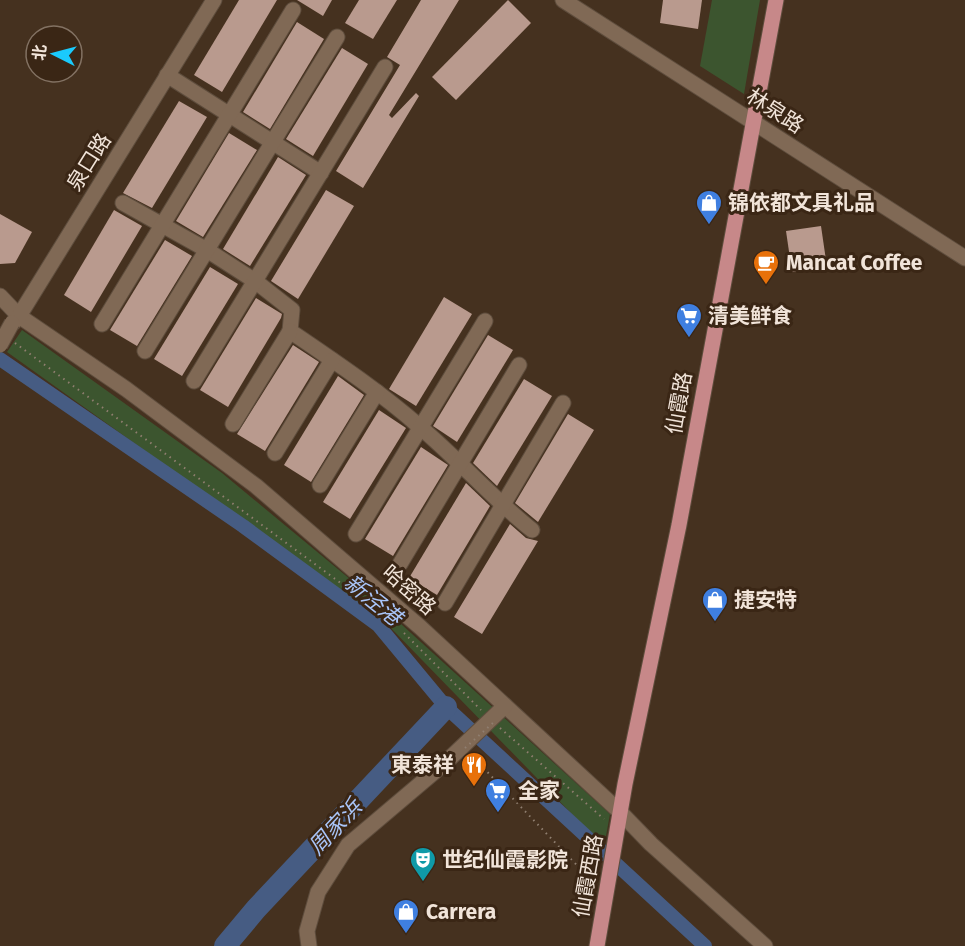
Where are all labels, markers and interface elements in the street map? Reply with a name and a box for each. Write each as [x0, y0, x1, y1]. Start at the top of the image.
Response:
north arrow [24, 24, 84, 84]
text: 北 [29, 44, 50, 61]
street label: 林泉路 [742, 83, 808, 139]
street label: 泉口路 [61, 128, 117, 196]
shop icon: 锦依都文具礼品 [694, 188, 724, 226]
place label: 锦依都文具礼品 [728, 190, 875, 216]
cafe icon: Mancat Coffee [751, 248, 781, 286]
place label: Mancat Coffee [786, 250, 923, 276]
supermarket icon: 清美鲜食 [674, 301, 704, 339]
place label: 清美鲜食 [708, 303, 792, 329]
street label: 仙霞路 [661, 370, 697, 436]
street label: 哈密路 [377, 560, 441, 620]
water label: 新泾港 [339, 569, 409, 633]
shop icon: 捷安特 [700, 585, 730, 623]
place label: 捷安特 [734, 587, 797, 613]
restaurant icon: 東泰祥 [459, 750, 489, 788]
place label: 東泰祥 [391, 752, 454, 778]
supermarket icon: 全家 [483, 776, 513, 814]
place label: 全家 [518, 778, 560, 804]
water label: 周家浜 [303, 792, 369, 860]
street label: 仙霞西路 [568, 832, 608, 920]
theatre icon: 世纪仙霞影院 [408, 845, 438, 883]
place label: 世纪仙霞影院 [442, 847, 568, 873]
shop icon: Carrera [391, 897, 421, 935]
place label: Carrera [426, 899, 496, 925]

